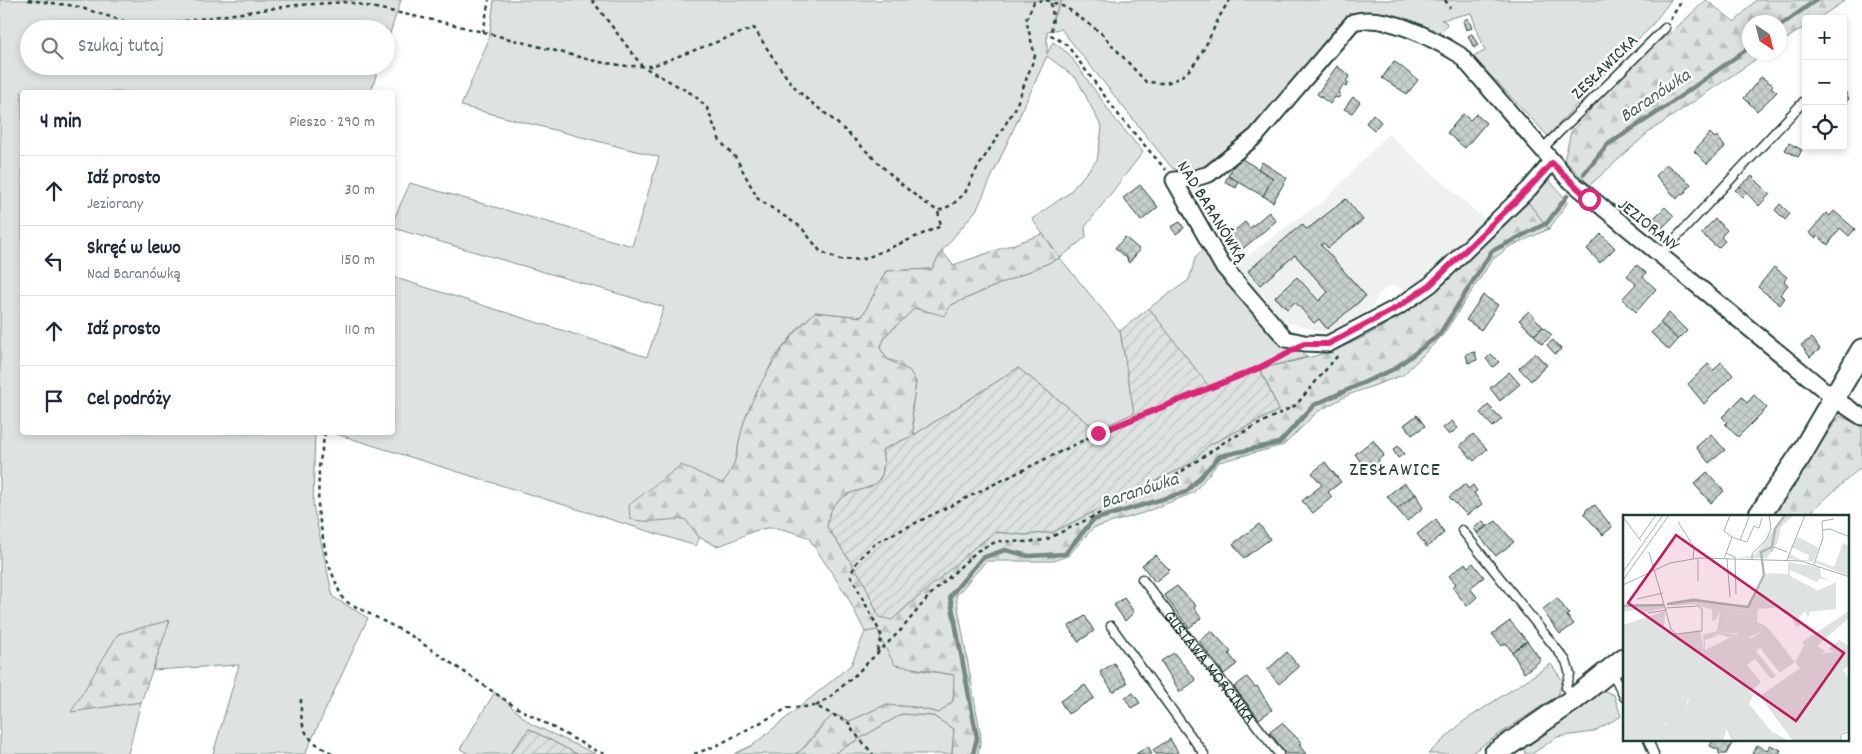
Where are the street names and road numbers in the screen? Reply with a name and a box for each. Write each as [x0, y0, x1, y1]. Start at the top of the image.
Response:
street label: ZESŁAWICKA [1567, 29, 1645, 106]
street label: NAD BARANÓWKĄ [1169, 156, 1252, 268]
street label: JEZIORANY [1611, 193, 1685, 259]
street label: GUSTAWA MORCINKA [1156, 606, 1261, 730]

